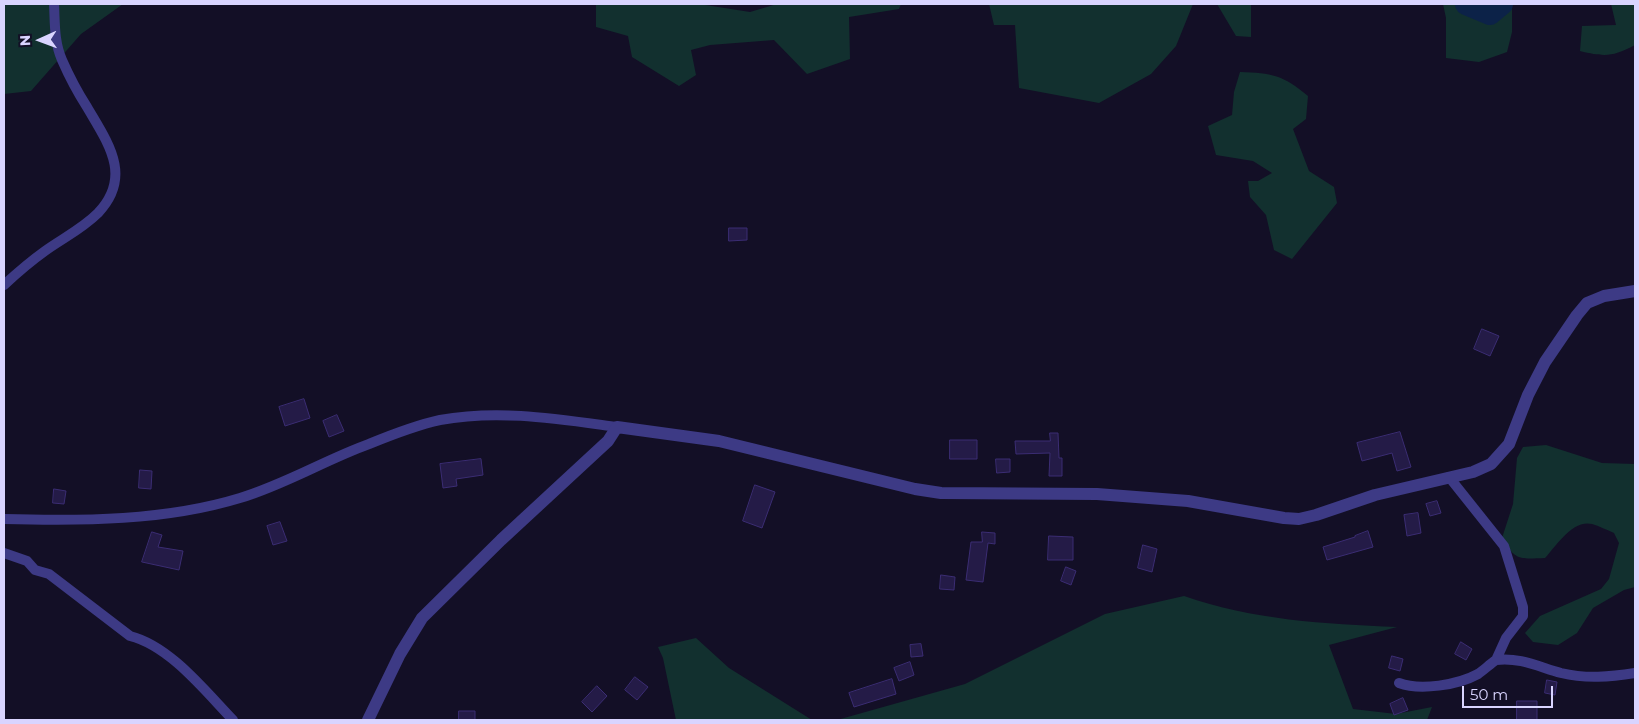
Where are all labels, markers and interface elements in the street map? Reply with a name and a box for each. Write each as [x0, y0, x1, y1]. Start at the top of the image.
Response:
north arrow [15, 15, 65, 65]
text: N [16, 35, 34, 46]
scale bar [1464, 676, 1555, 708]
text: 50 m [1470, 685, 1508, 704]

